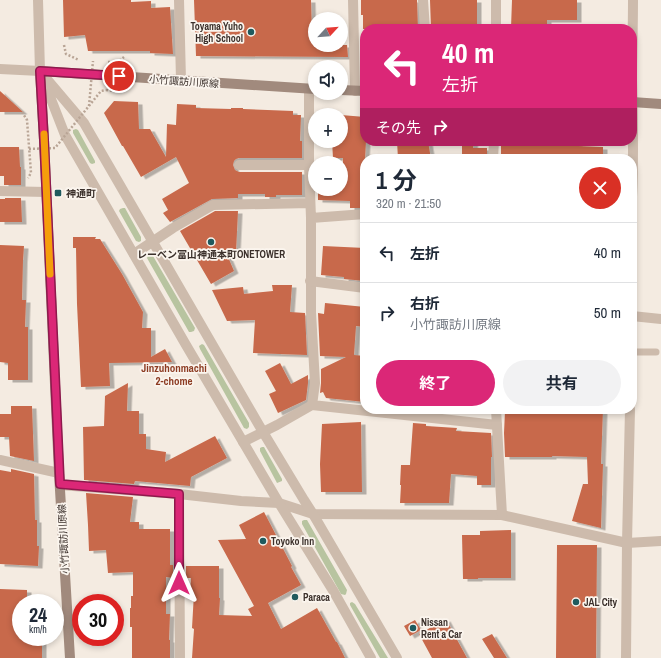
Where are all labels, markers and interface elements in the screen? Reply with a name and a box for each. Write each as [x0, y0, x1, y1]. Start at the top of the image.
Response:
north arrow [308, 12, 348, 52]
map controls [308, 12, 348, 196]
place label: Toyama Yuho High School [190, 20, 243, 45]
marker: Toyama Yuho High School [246, 27, 256, 37]
text: 40 m [442, 34, 494, 72]
icon: left [376, 40, 428, 92]
pin [102, 59, 136, 93]
button: sound [308, 60, 348, 100]
icon: arrive [108, 65, 130, 87]
text: 左折 [442, 72, 478, 97]
street label: 小竹諏訪川原線 [149, 73, 219, 90]
button: + [308, 108, 348, 148]
icon: right [429, 116, 451, 138]
text: その先 [376, 117, 421, 138]
button: − [308, 156, 348, 196]
text: 1 分 [376, 164, 416, 196]
button: close [579, 167, 621, 209]
place label: 神通町 [66, 187, 96, 200]
marker: 神通町 [53, 188, 63, 198]
text: 320 m · 21:50 [376, 195, 441, 212]
marker: レーベン富山神通本町ONETOWER [206, 237, 216, 247]
icon: left [376, 242, 398, 264]
text: 40 m [594, 242, 621, 263]
text: 左折 [410, 243, 440, 264]
place label: レーベン富山神通本町ONETOWER [137, 248, 285, 261]
text: 右折 [410, 293, 440, 314]
icon: right [376, 302, 398, 324]
text: 50 m [594, 302, 621, 323]
text: 小竹諏訪川原線 [410, 316, 501, 333]
button: 終了 [376, 360, 495, 406]
button: 共有 [503, 360, 621, 406]
district label: Jinzuhonmachi 2-chome [141, 361, 207, 388]
street label: 小竹諏訪川原線 [55, 504, 72, 574]
place label: Toyoko Inn [271, 535, 314, 548]
marker: Toyoko Inn [258, 536, 268, 546]
position arrow [158, 562, 200, 604]
place label: Paraca [303, 591, 330, 604]
marker: Paraca [290, 592, 300, 602]
speed limit sign: 30 [72, 594, 124, 646]
place label: JAL City [584, 596, 618, 609]
marker: JAL City [571, 597, 581, 607]
text: 24 [29, 601, 47, 628]
place label: Nissan Rent a Car [421, 616, 463, 641]
text: km/h [29, 623, 47, 636]
marker: Nissan Rent a Car [408, 623, 418, 633]

